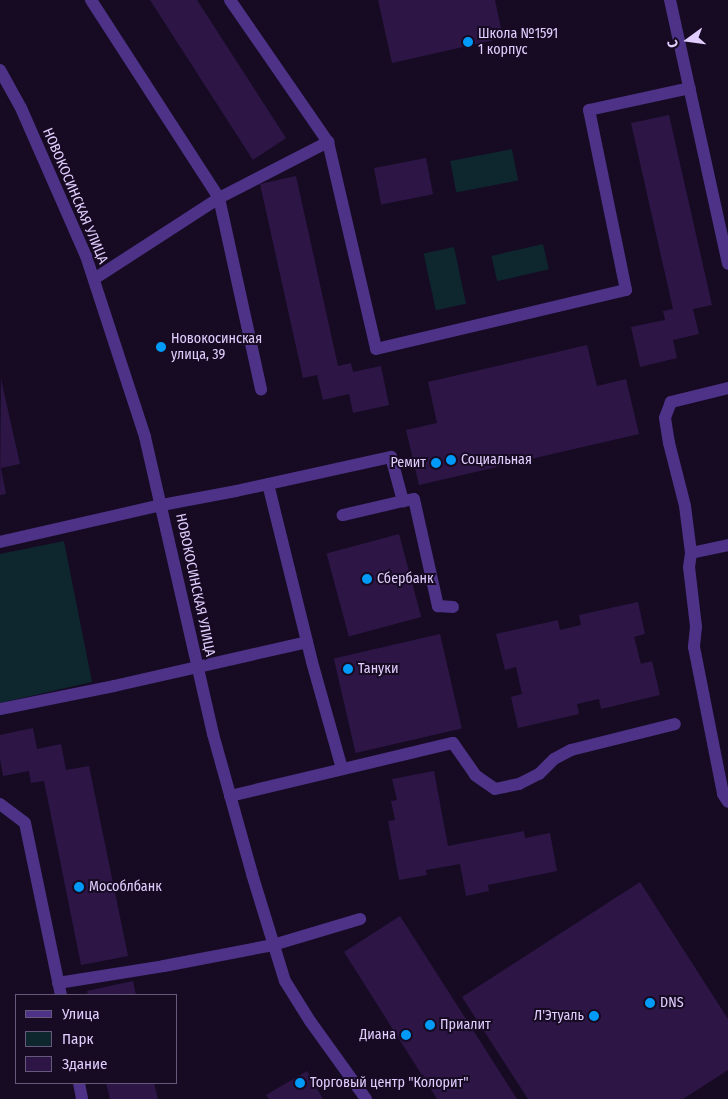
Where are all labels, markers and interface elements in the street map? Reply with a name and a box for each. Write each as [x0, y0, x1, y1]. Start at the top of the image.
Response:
north arrow [663, 15, 713, 65]
place label: Школа №1591 1 корпус [478, 26, 558, 58]
marker: Школа №1591 1 корпус [462, 36, 474, 48]
text: С [664, 38, 682, 49]
street label: НОВОКОСИНСКАЯ УЛИЦА [39, 126, 111, 266]
place label: Новокосинская улица, 39 [171, 331, 262, 364]
marker: Новокосинская улица, 39 [155, 341, 167, 353]
place label: Социальная [461, 452, 532, 468]
marker: Социальная [445, 454, 457, 466]
place label: Ремит [390, 455, 426, 471]
marker: Ремит [430, 457, 442, 469]
street label: НОВОКОСИНСКАЯ УЛИЦА [172, 512, 218, 658]
place label: Сбербанк [377, 571, 434, 587]
marker: Сбербанк [361, 573, 373, 585]
place label: Тануки [358, 661, 398, 677]
marker: Тануки [342, 663, 354, 675]
place label: Мособлбанк [89, 879, 162, 895]
marker: Мособлбанк [73, 881, 85, 893]
legend [15, 994, 178, 1084]
place label: DNS [660, 995, 684, 1011]
marker: DNS [644, 997, 656, 1009]
text: Улица [62, 1005, 100, 1023]
place label: Л'Этуаль [534, 1008, 584, 1024]
marker: Л'Этуаль [588, 1010, 600, 1022]
place label: Приалит [440, 1017, 491, 1033]
marker: Приалит [424, 1019, 436, 1031]
place label: Диана [360, 1027, 396, 1043]
marker: Диана [400, 1029, 412, 1041]
text: Парк [62, 1030, 93, 1048]
text: Здание [62, 1055, 108, 1073]
place label: Торговый центр "Колорит" [310, 1075, 469, 1091]
marker: Торговый центр "Колорит" [294, 1077, 306, 1089]

